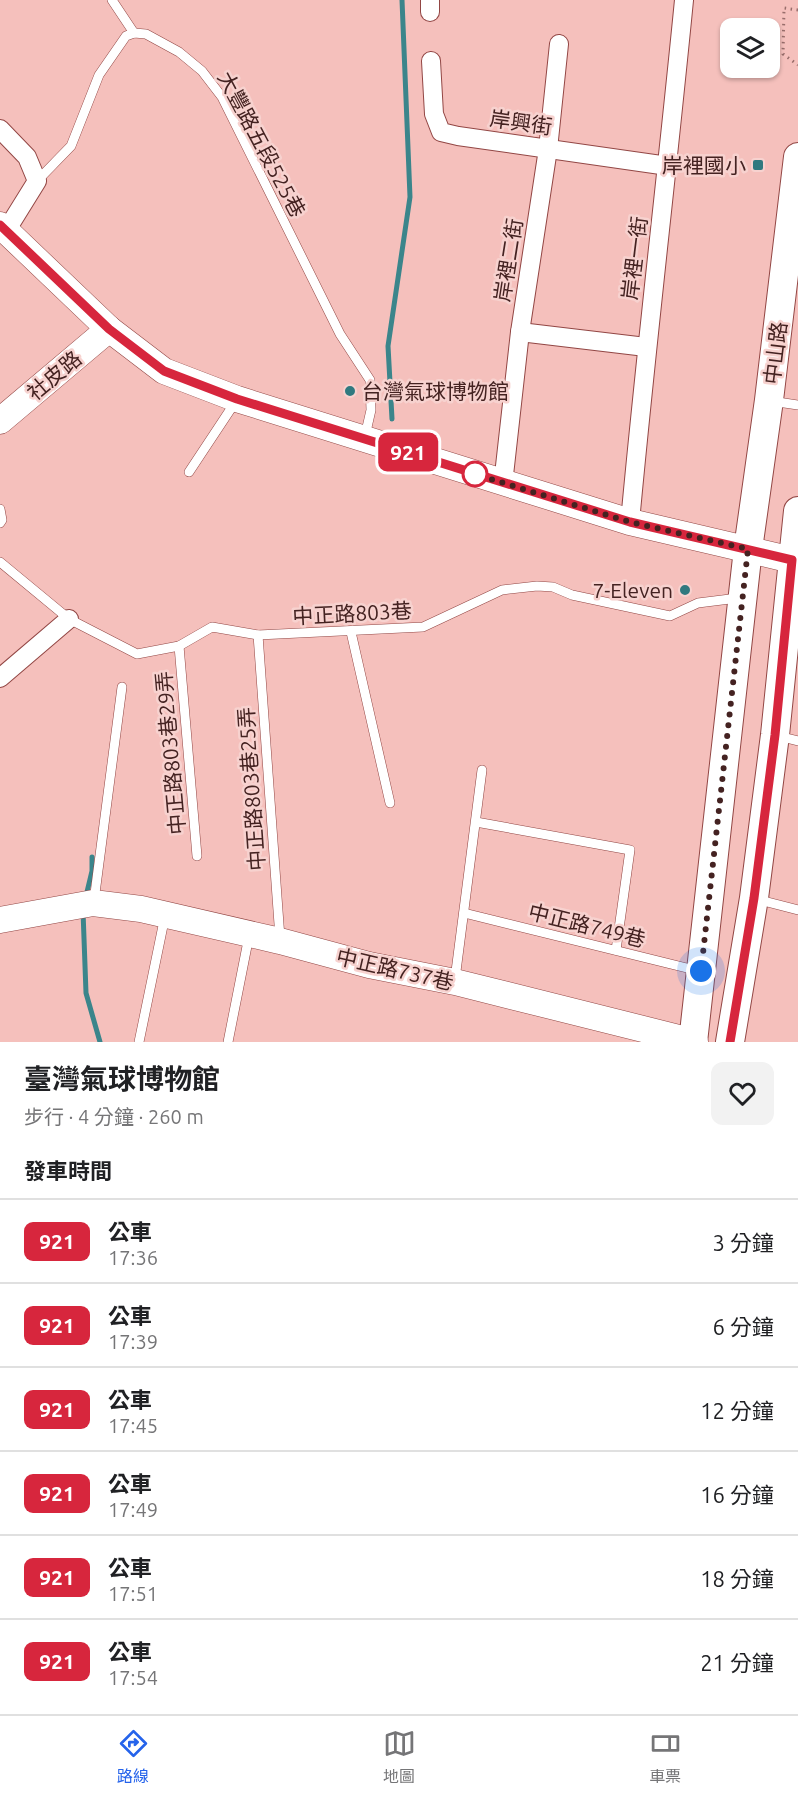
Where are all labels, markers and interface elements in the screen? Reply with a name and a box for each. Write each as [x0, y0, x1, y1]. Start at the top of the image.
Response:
map controls [720, 18, 780, 78]
button: layers [720, 18, 780, 78]
street label: 大豐路五段525巷 [213, 67, 311, 221]
street label: 岸興街 [488, 106, 554, 138]
place label: 岸裡國小 [662, 153, 746, 177]
marker: 岸裡國小 [751, 158, 765, 172]
street label: 岸裡一街 [617, 215, 651, 301]
street label: 岸裡二街 [490, 217, 526, 303]
street label: 中山路 [759, 320, 791, 386]
street label: 社皮路 [22, 346, 86, 404]
place label: 台灣氣球博物館 [362, 379, 509, 403]
marker: 台灣氣球博物館 [343, 384, 357, 398]
line badge: 921 [374, 432, 442, 472]
text: 921 [390, 440, 426, 464]
unlabelled marker [462, 461, 488, 487]
place label: 7-Eleven [592, 578, 673, 602]
marker: 7-Eleven [678, 583, 692, 597]
street label: 中正路803巷 [292, 598, 412, 628]
street label: 中正路803巷29弄 [151, 670, 189, 836]
street label: 中正路803巷25弄 [233, 706, 269, 872]
street label: 中正路749巷 [526, 899, 648, 951]
street label: 中正路737巷 [334, 944, 456, 994]
your location [686, 956, 716, 986]
button: heart [711, 1062, 774, 1125]
text: 臺灣氣球博物館 [24, 1063, 220, 1094]
text: 步行 · 4 分鐘 · 260 m [24, 1105, 204, 1128]
text: 發車時間 [24, 1158, 112, 1183]
text: 公車 [108, 1219, 152, 1244]
text: 921 [39, 1229, 75, 1253]
text: 3 分鐘 [713, 1230, 774, 1255]
text: 17:36 [108, 1246, 158, 1269]
text: 公車 [108, 1303, 152, 1328]
text: 921 [39, 1313, 75, 1337]
text: 6 分鐘 [713, 1314, 774, 1339]
text: 17:39 [108, 1330, 158, 1353]
text: 公車 [108, 1387, 152, 1412]
text: 921 [39, 1397, 75, 1421]
text: 12 分鐘 [700, 1398, 774, 1423]
text: 17:45 [108, 1414, 158, 1437]
text: 公車 [108, 1471, 152, 1496]
text: 921 [39, 1481, 75, 1505]
text: 16 分鐘 [700, 1482, 774, 1507]
text: 17:49 [108, 1498, 158, 1521]
text: 公車 [108, 1555, 152, 1580]
text: 921 [39, 1565, 75, 1589]
text: 18 分鐘 [700, 1566, 774, 1591]
text: 17:51 [108, 1582, 158, 1605]
text: 公車 [108, 1639, 152, 1664]
text: 921 [39, 1649, 75, 1673]
text: 21 分鐘 [700, 1650, 774, 1675]
text: 17:54 [108, 1666, 158, 1689]
tab: 路線 [117, 1727, 150, 1787]
tab: 地圖 [383, 1727, 416, 1787]
tab: 車票 [649, 1727, 682, 1787]

